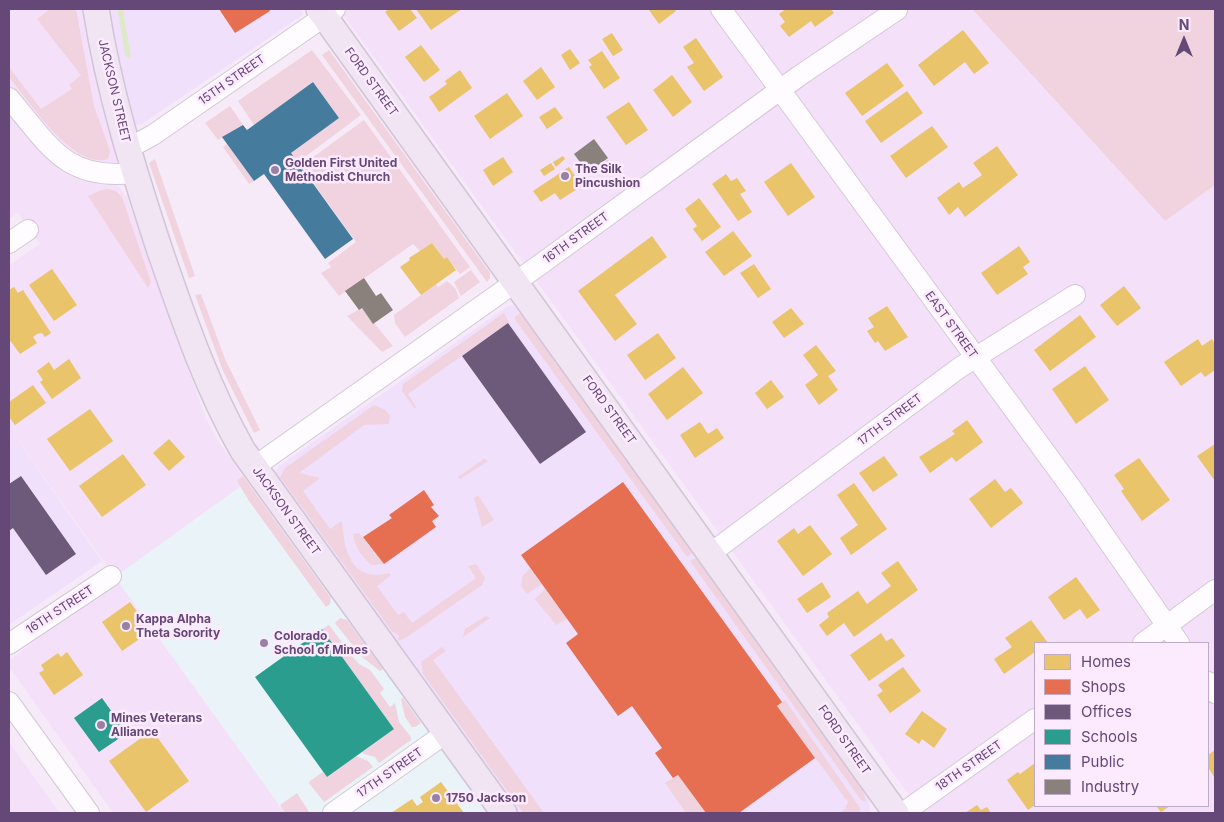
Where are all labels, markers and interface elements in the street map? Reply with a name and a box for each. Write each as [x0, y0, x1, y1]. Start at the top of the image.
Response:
north arrow [1159, 15, 1209, 65]
text: N [1179, 16, 1189, 33]
street label: JACKSON STREET [95, 38, 133, 144]
street label: FORD STREET [341, 45, 401, 119]
street label: 15TH STREET [196, 52, 268, 108]
place label: Golden First United Methodist Church [285, 156, 397, 184]
place label: The Silk Pincushion [575, 162, 640, 190]
marker: Golden First United Methodist Church [269, 164, 281, 176]
marker: The Silk Pincushion [559, 170, 571, 182]
street label: 16TH STREET [540, 209, 612, 267]
street label: EAST STREET [922, 289, 980, 361]
street label: FORD STREET [579, 373, 639, 447]
street label: 17TH STREET [855, 391, 925, 449]
street label: JACKSON STREET [249, 464, 323, 558]
street label: 16TH STREET [23, 583, 97, 637]
place label: Kappa Alpha Theta Sorority [136, 612, 220, 640]
marker: Kappa Alpha Theta Sorority [120, 620, 132, 632]
place label: Colorado School of Mines [274, 629, 368, 657]
marker: Colorado School of Mines [258, 637, 270, 649]
legend [1034, 642, 1209, 807]
text: Homes [1081, 652, 1131, 671]
text: Shops [1081, 677, 1126, 696]
text: Offices [1081, 702, 1132, 721]
street label: FORD STREET [815, 703, 873, 777]
place label: Mines Veterans Alliance [111, 711, 202, 739]
marker: Mines Veterans Alliance [95, 719, 107, 731]
text: Schools [1081, 727, 1138, 746]
street label: 18TH STREET [933, 738, 1005, 794]
street label: 17TH STREET [354, 745, 426, 801]
text: Public [1081, 752, 1124, 771]
text: Industry [1081, 777, 1139, 796]
place label: 1750 Jackson [446, 791, 526, 805]
marker: 1750 Jackson [430, 792, 442, 804]

